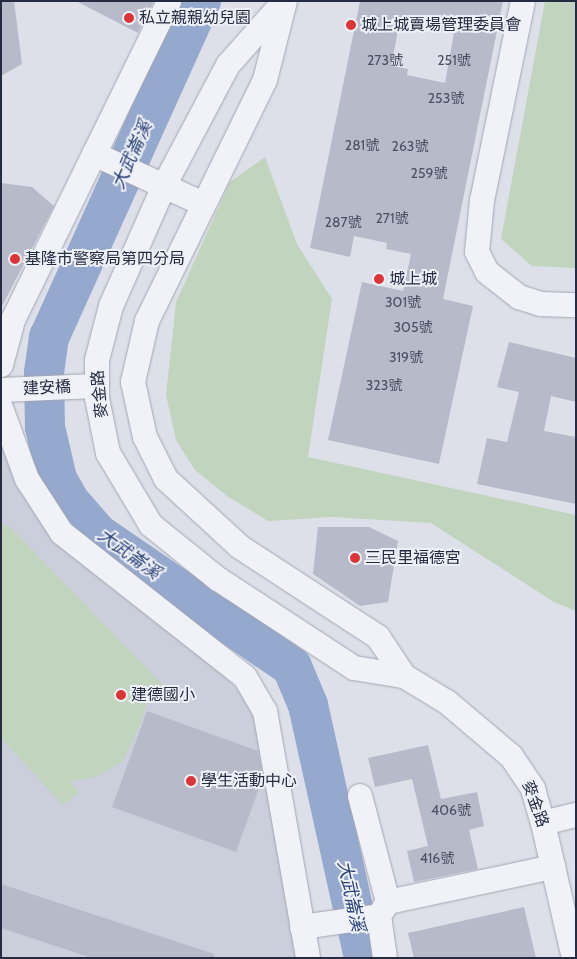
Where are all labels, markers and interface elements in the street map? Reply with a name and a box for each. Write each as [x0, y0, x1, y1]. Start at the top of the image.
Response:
place label: 私立親親幼兒園 [139, 8, 251, 28]
marker: 私立親親幼兒園 [123, 12, 135, 24]
place label: 城上城賣場管理委員會 [361, 15, 521, 35]
marker: 城上城賣場管理委員會 [345, 19, 357, 31]
house number: 273號 [367, 52, 403, 68]
house number: 251號 [437, 52, 471, 68]
house number: 253號 [428, 90, 464, 106]
water label: 大武崙溪 [107, 118, 157, 192]
house number: 281號 [345, 137, 379, 153]
house number: 263號 [392, 138, 428, 154]
house number: 259號 [411, 165, 447, 181]
house number: 271號 [376, 210, 408, 226]
house number: 287號 [325, 214, 361, 230]
place label: 基隆市警察局第四分局 [25, 249, 185, 269]
marker: 基隆市警察局第四分局 [9, 253, 21, 265]
place label: 城上城 [389, 269, 437, 289]
marker: 城上城 [373, 273, 385, 285]
house number: 301號 [385, 294, 421, 310]
house number: 305號 [394, 319, 432, 335]
house number: 319號 [389, 349, 423, 365]
street label: 麥金路 [88, 369, 112, 419]
street label: 建安橋 [23, 377, 71, 399]
house number: 323號 [366, 377, 402, 393]
water label: 大武崙溪 [94, 524, 164, 584]
place label: 三民里福德宮 [365, 548, 461, 568]
marker: 三民里福德宮 [349, 552, 361, 564]
place label: 建德國小 [131, 685, 195, 705]
marker: 建德國小 [115, 689, 127, 701]
place label: 學生活動中心 [201, 771, 297, 791]
marker: 學生活動中心 [185, 775, 197, 787]
street label: 麥金路 [518, 778, 552, 830]
house number: 406號 [431, 802, 471, 818]
house number: 416號 [420, 850, 454, 866]
water label: 大武崙溪 [333, 859, 369, 933]

